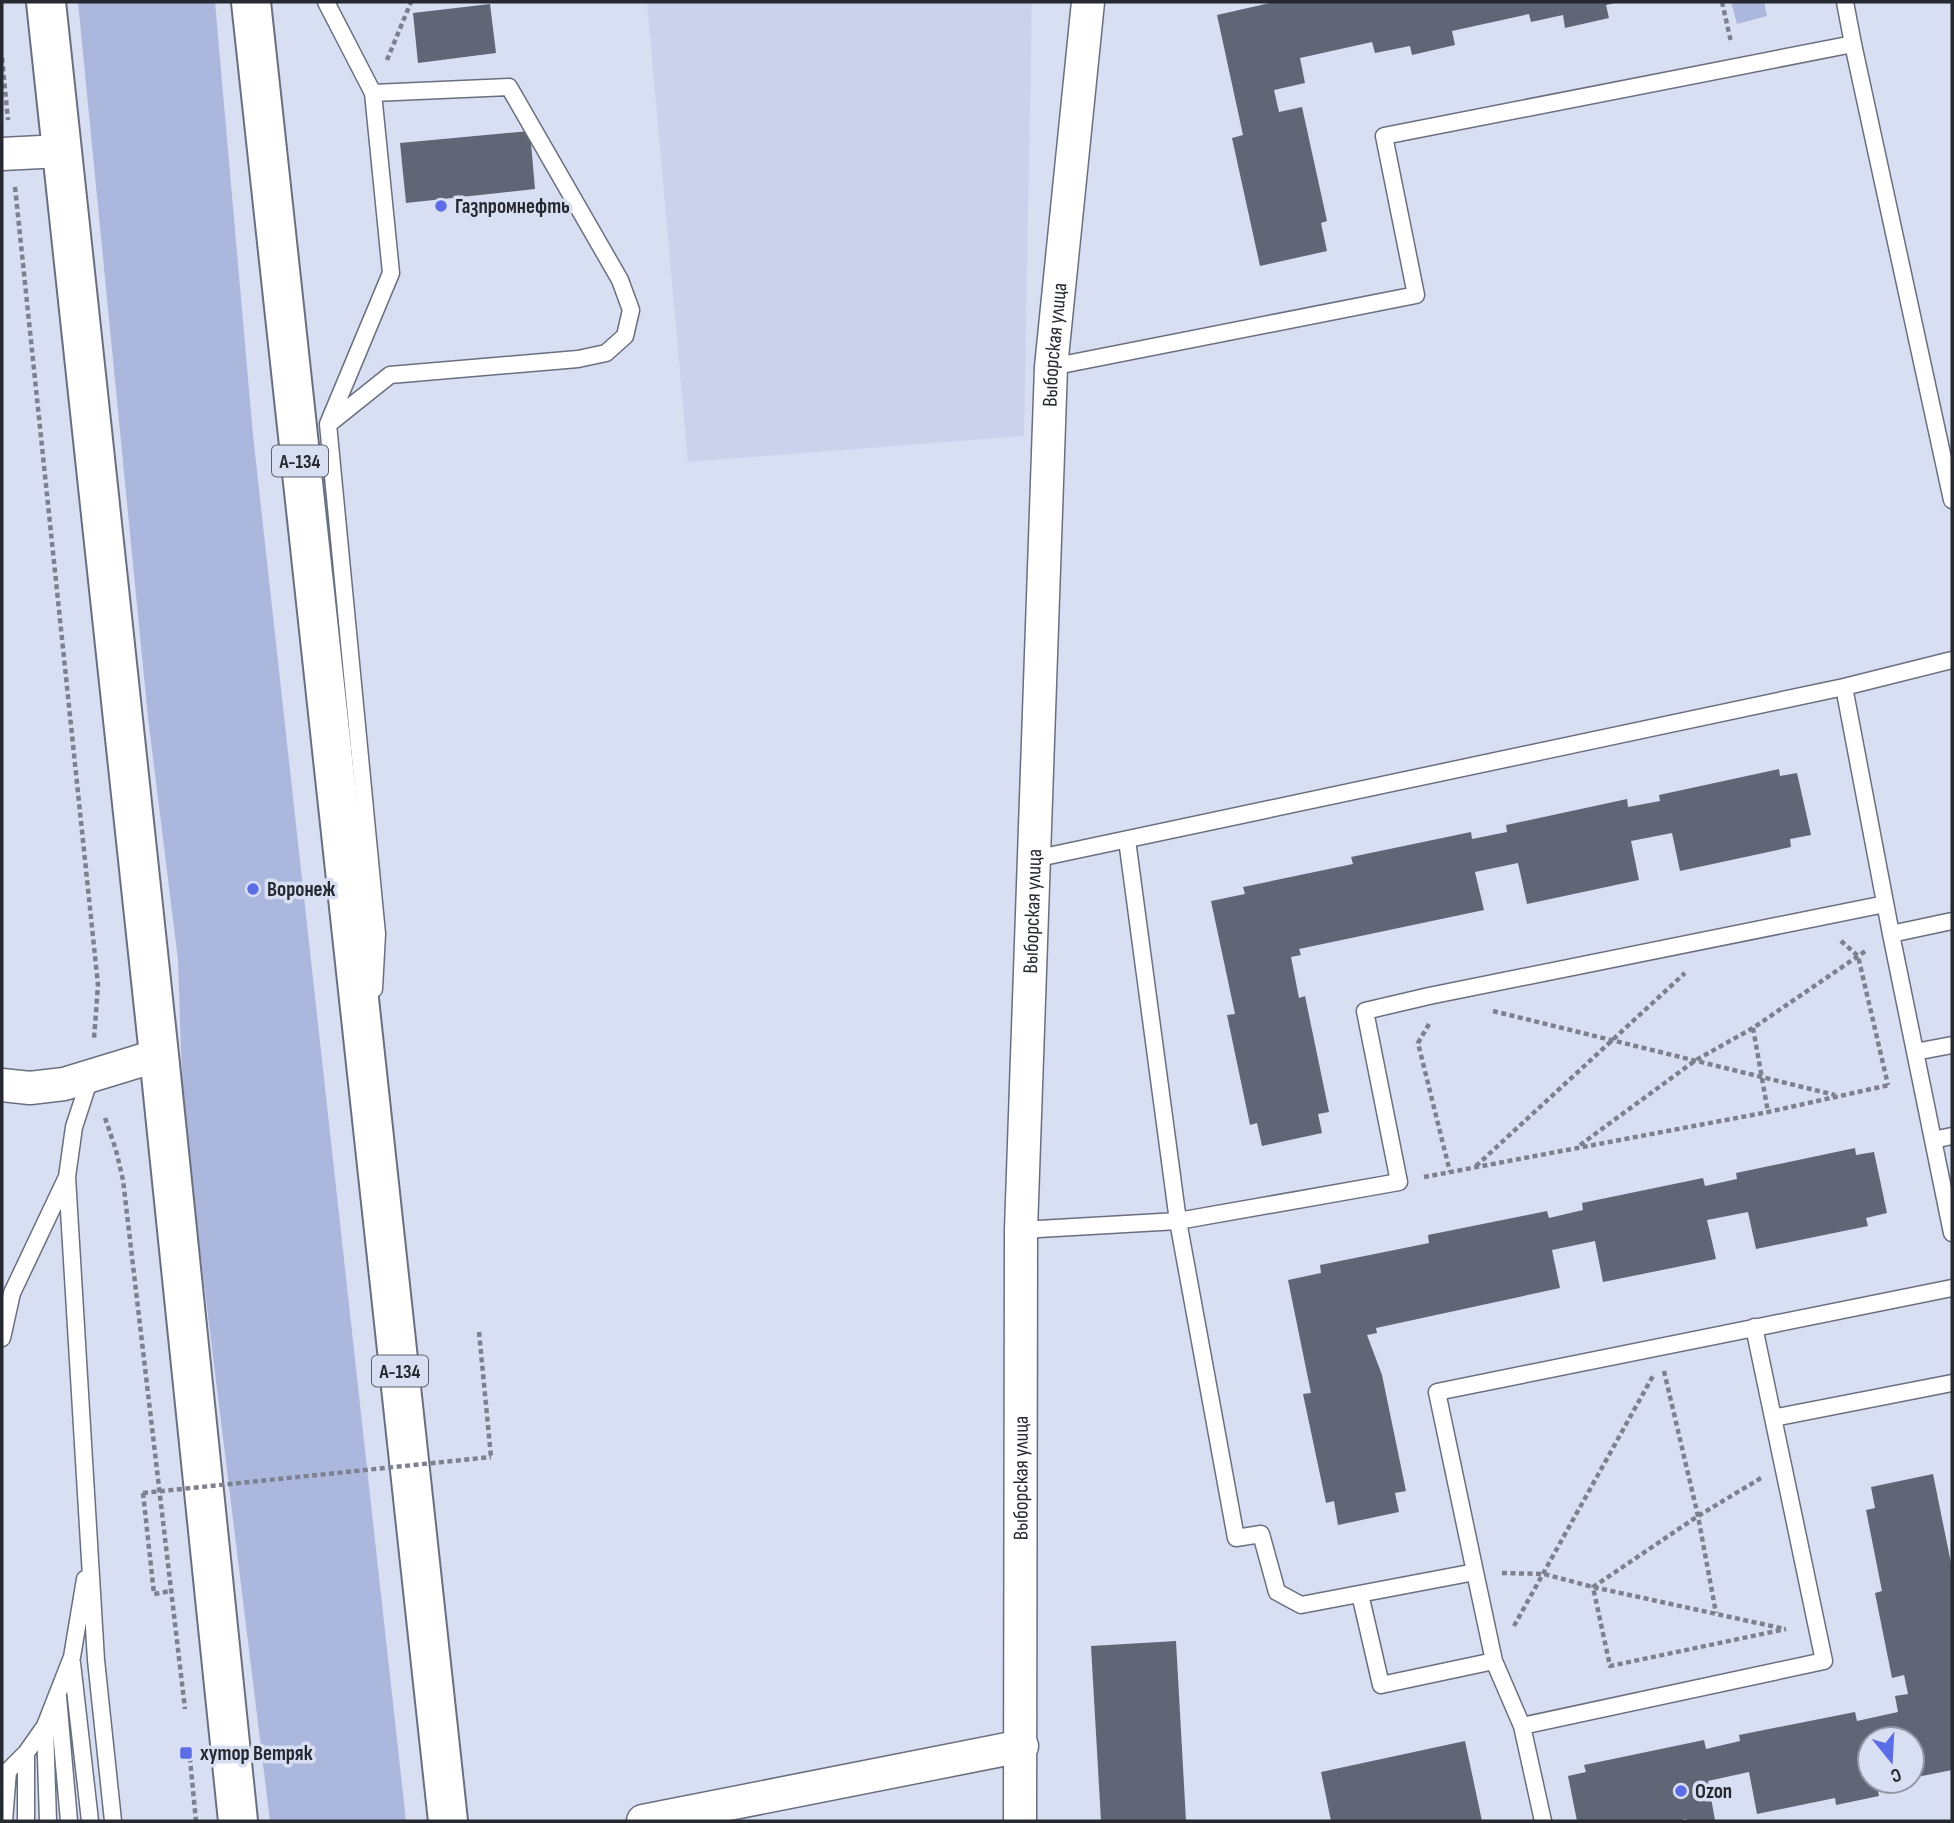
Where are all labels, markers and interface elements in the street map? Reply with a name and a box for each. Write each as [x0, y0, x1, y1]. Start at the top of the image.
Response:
place label: Газпромнефть [455, 194, 570, 219]
marker: Газпромнефть [433, 198, 449, 214]
street label: Выборская улица [1038, 282, 1072, 407]
road number: А-134 [272, 446, 328, 476]
street label: Выборская улица [1018, 849, 1047, 974]
place label: Воронеж [267, 877, 336, 902]
marker: Воронеж [245, 881, 261, 897]
road number: А-134 [372, 1356, 428, 1386]
street label: Выборская улица [1008, 1416, 1034, 1540]
north arrow [1856, 1725, 1926, 1795]
place label: хутор Ветряк [200, 1741, 313, 1766]
marker: хутор Ветряк [178, 1745, 194, 1761]
text: С [1887, 1762, 1904, 1787]
place label: Ozon [1695, 1779, 1732, 1804]
marker: Ozon [1673, 1783, 1689, 1799]

